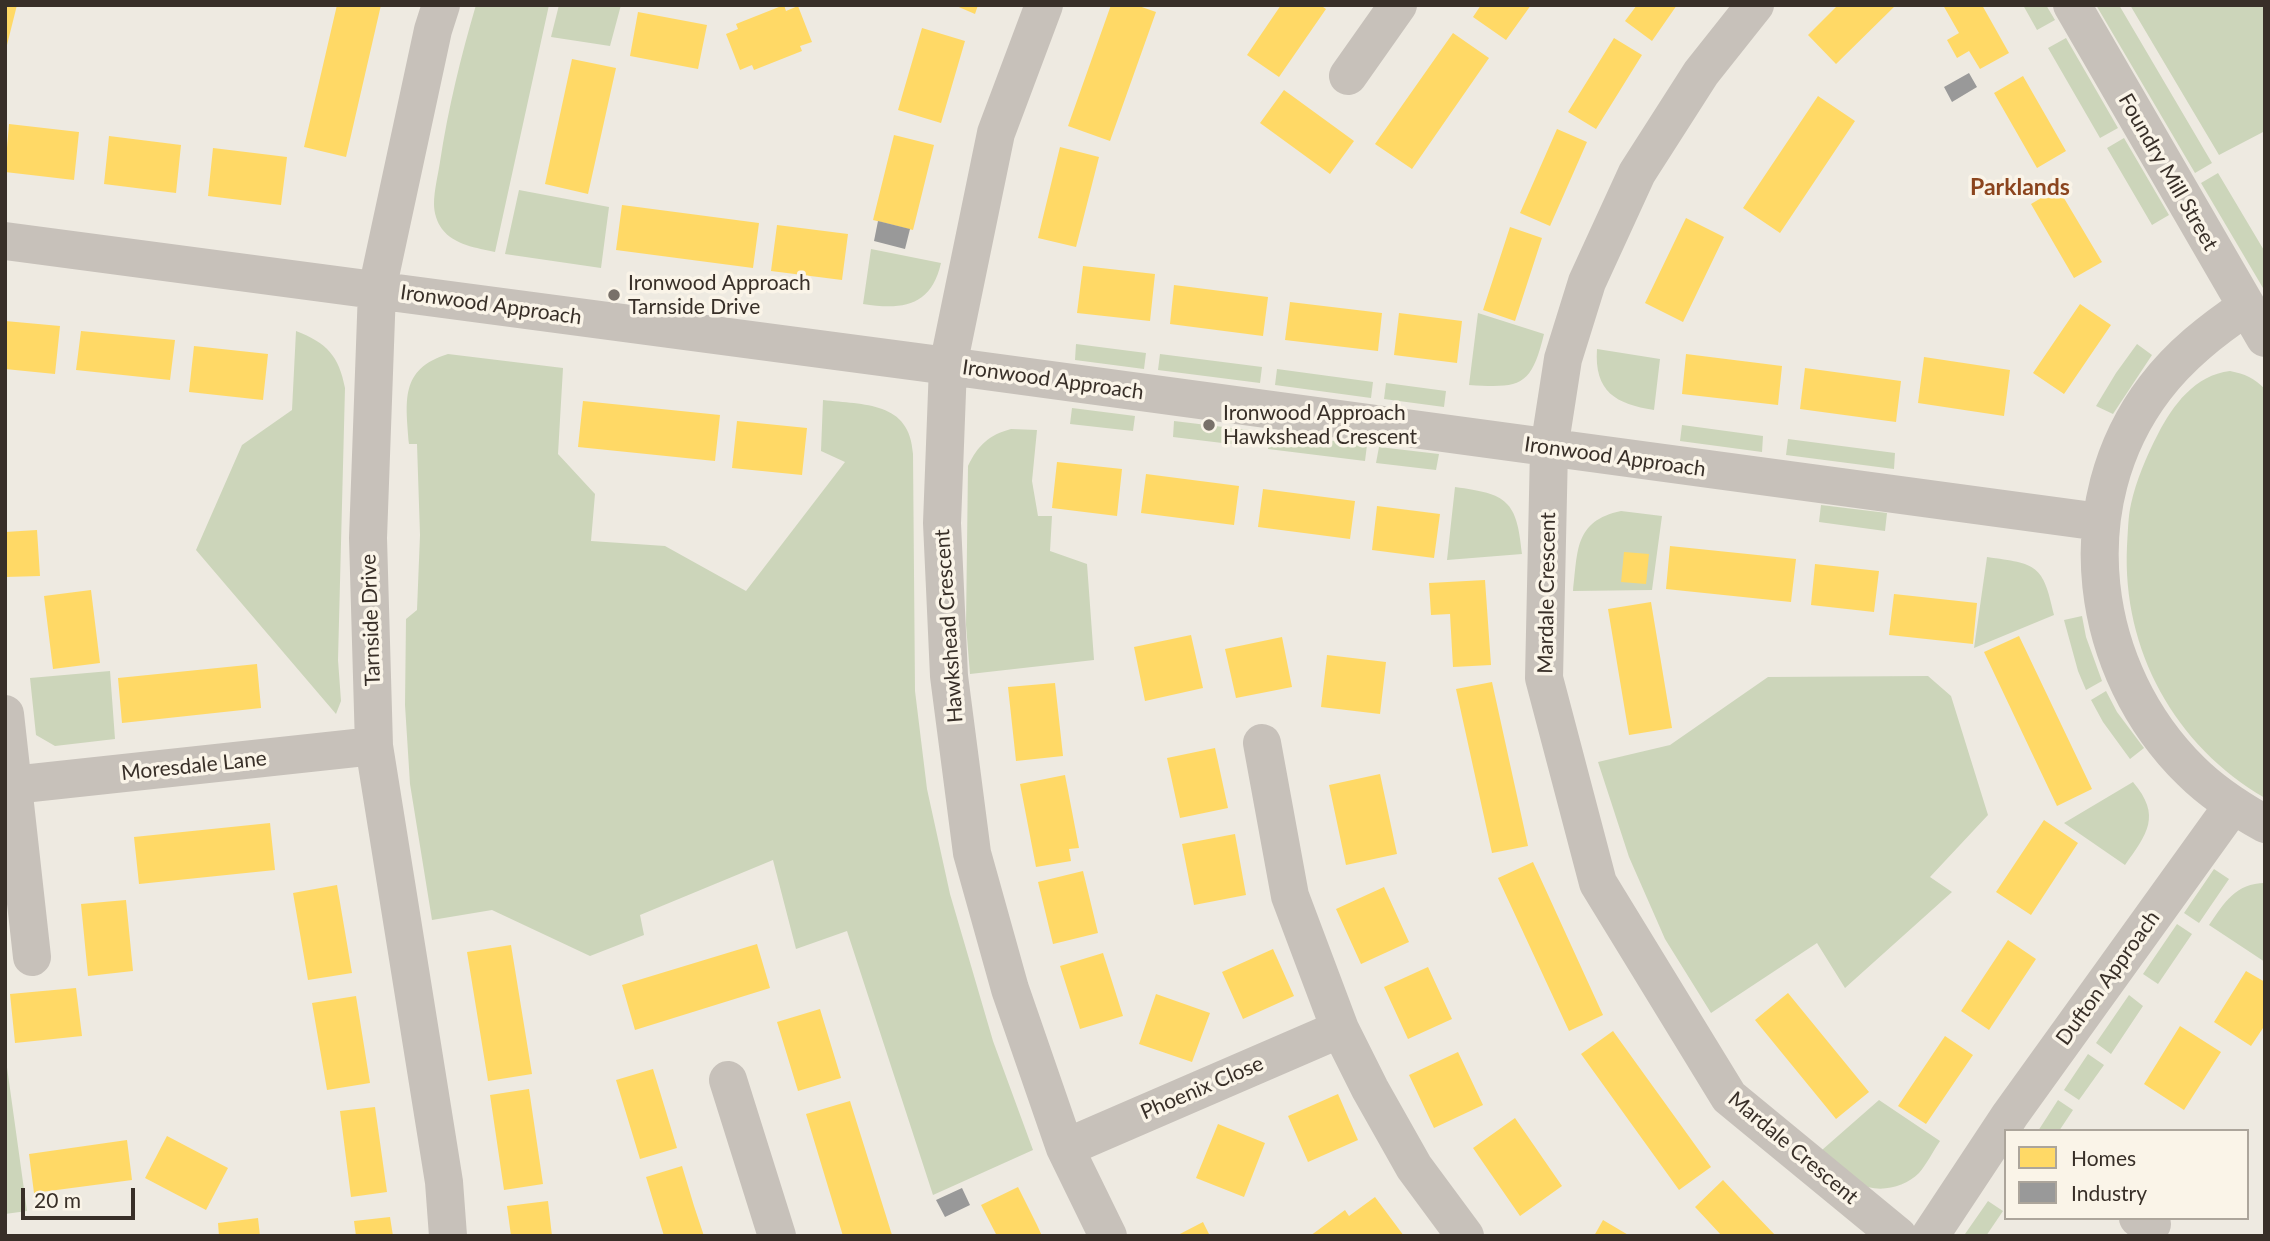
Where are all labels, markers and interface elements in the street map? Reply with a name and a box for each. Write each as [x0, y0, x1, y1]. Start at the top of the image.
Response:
street label: Foundry Mill Street [2113, 89, 2223, 255]
district label: Parklands [1970, 174, 2070, 202]
place label: Ironwood Approach Tarnside Drive [628, 270, 811, 320]
street label: Ironwood Approach [399, 280, 583, 330]
marker: Ironwood Approach Tarnside Drive [606, 287, 622, 303]
street label: Ironwood Approach [961, 355, 1145, 405]
place label: Ironwood Approach Hawkshead Crescent [1223, 400, 1417, 450]
marker: Ironwood Approach Hawkshead Crescent [1201, 417, 1217, 433]
street label: Ironwood Approach [1523, 432, 1707, 482]
street label: Mardale Crescent [1533, 512, 1561, 674]
street label: Hawkshead Crescent [930, 528, 968, 724]
street label: Tarnside Drive [356, 553, 386, 687]
street label: Moresdale Lane [120, 746, 268, 786]
street label: Dufton Approach [2051, 906, 2165, 1050]
street label: Phoenix Close [1137, 1051, 1267, 1125]
street label: Mardale Crescent [1723, 1086, 1863, 1210]
legend [2004, 1129, 2249, 1220]
text: Homes [2071, 1145, 2136, 1170]
scale bar [24, 1174, 138, 1218]
text: Industry [2071, 1180, 2147, 1205]
text: 20 m [34, 1187, 81, 1212]

